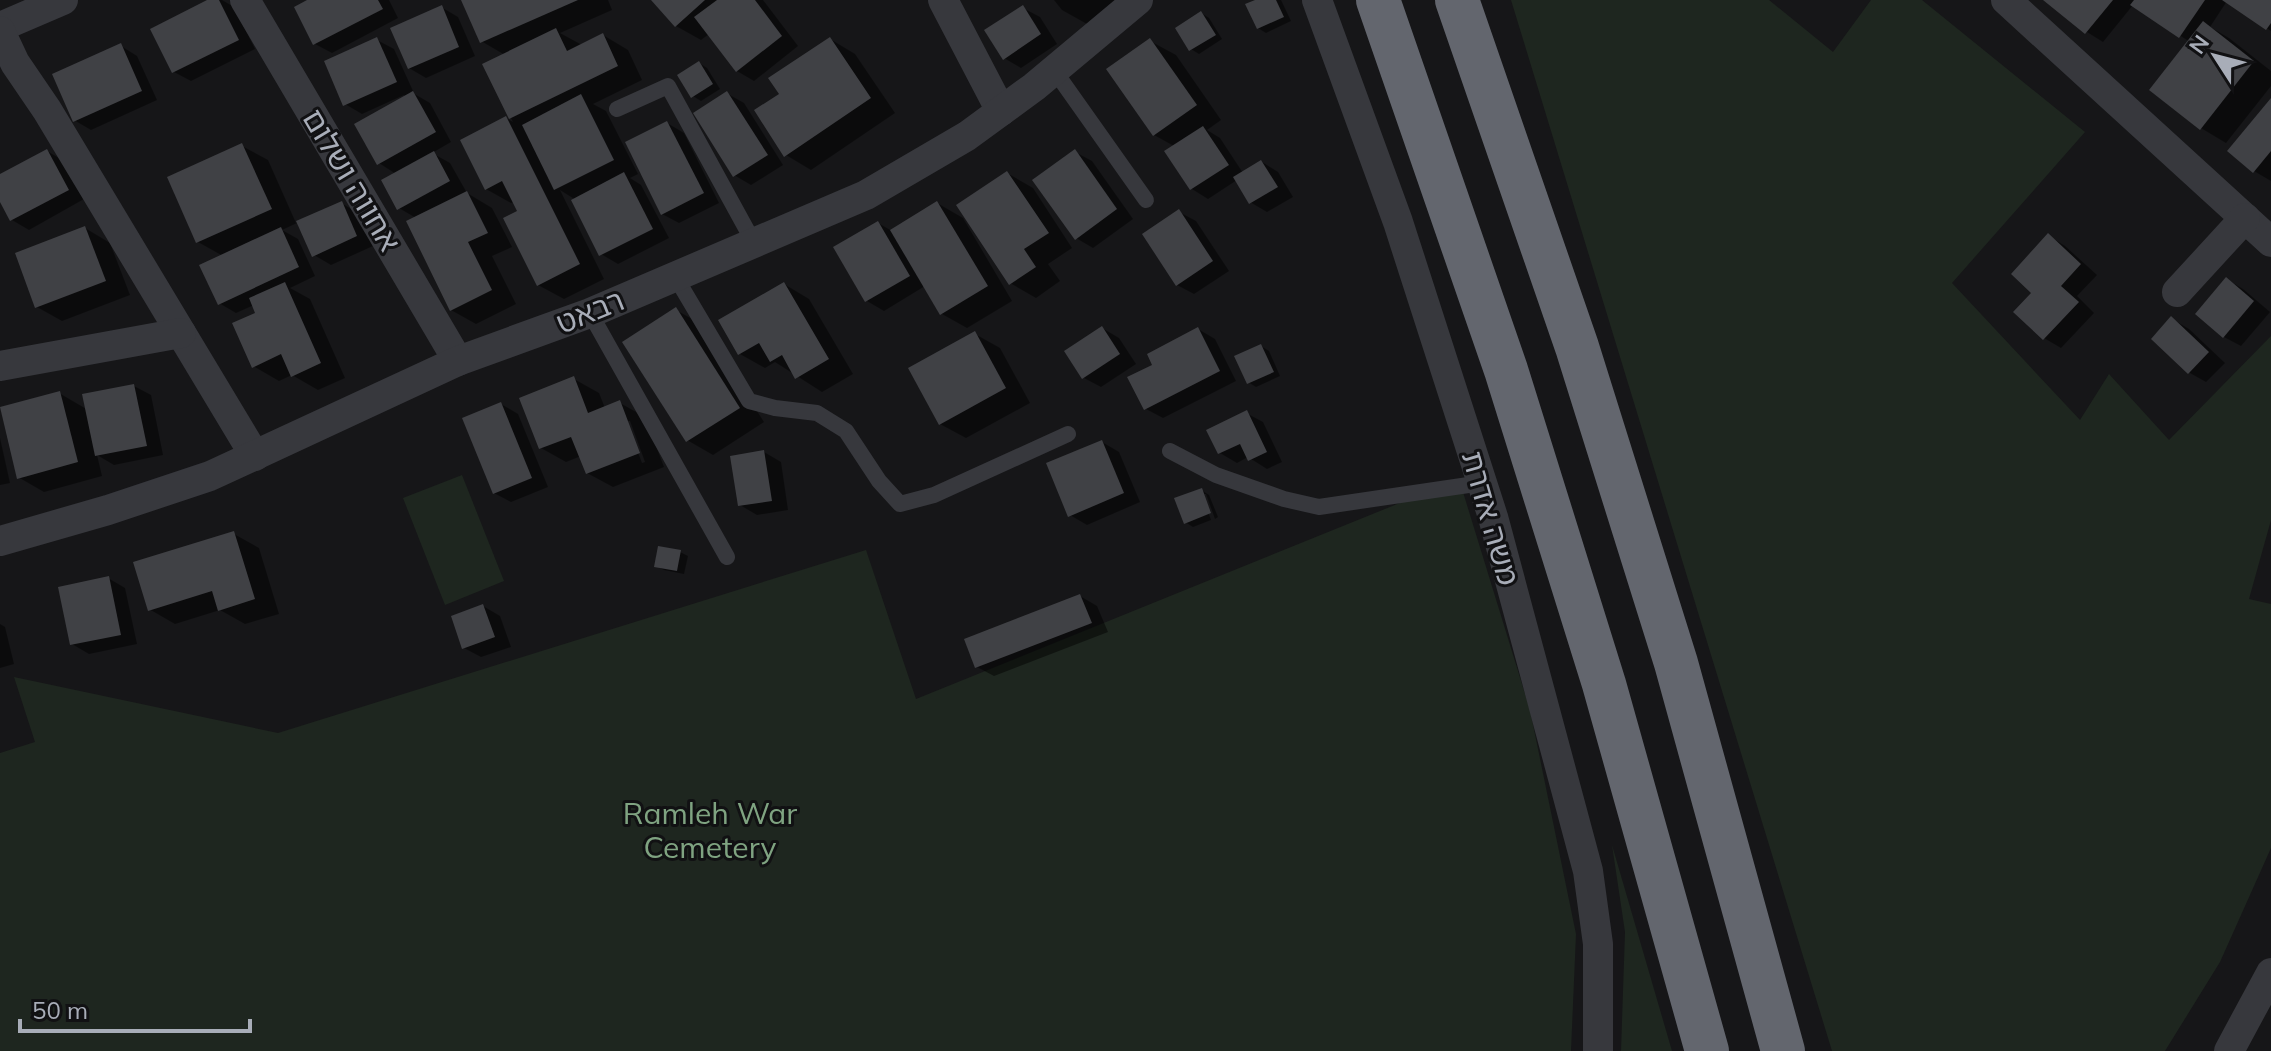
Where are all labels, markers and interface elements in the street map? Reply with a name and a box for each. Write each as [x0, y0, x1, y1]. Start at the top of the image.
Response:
north arrow [2175, 16, 2255, 96]
text: N [2183, 29, 2215, 59]
street label: אחווה ושלום [295, 102, 409, 258]
street label: רבאט [551, 280, 629, 342]
street label: משה אדרת [1454, 446, 1528, 590]
park label: Ramleh War Cemetery [623, 794, 797, 866]
scale bar [20, 983, 250, 1033]
text: 50 m [32, 995, 88, 1025]

